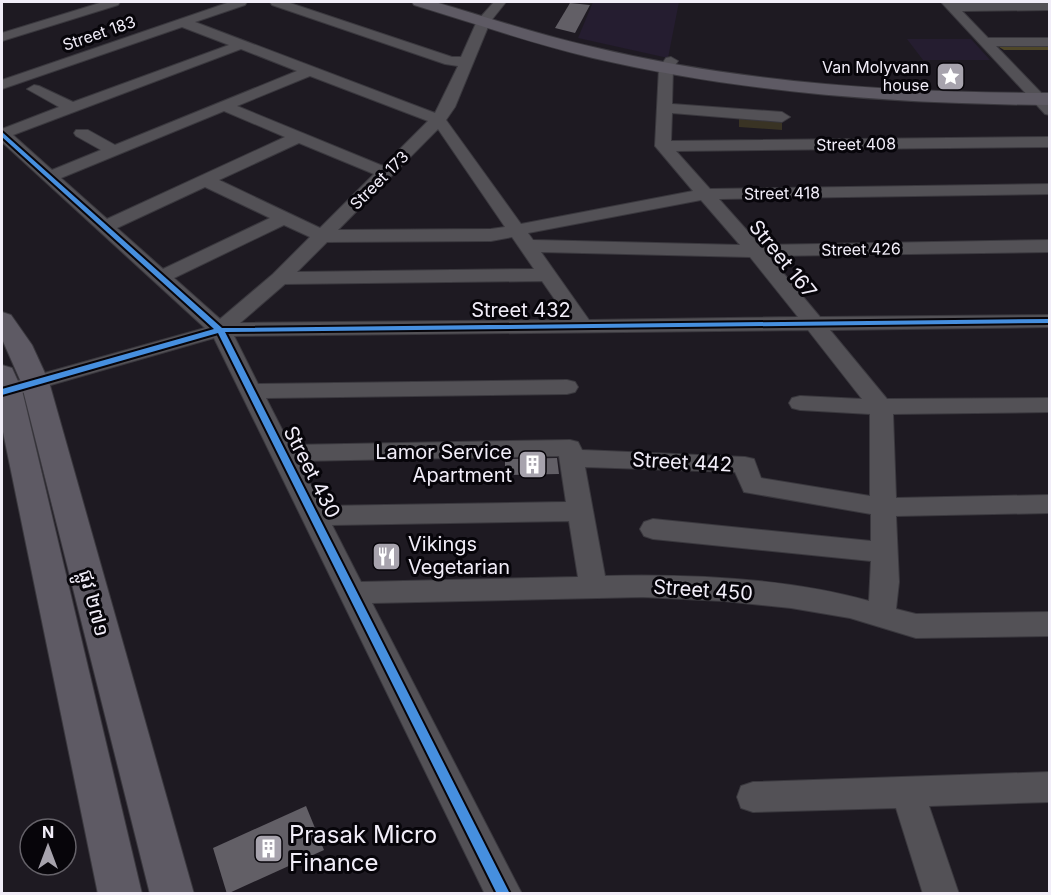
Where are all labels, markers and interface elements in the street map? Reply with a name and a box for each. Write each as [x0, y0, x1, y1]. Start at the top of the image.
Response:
street label: Street 183 [60, 11, 138, 55]
place label: Van Molyvann house [822, 57, 929, 95]
place icon: Van Molyvann house [934, 60, 966, 92]
street label: Street 408 [816, 133, 896, 155]
street label: Street 173 [345, 146, 413, 214]
street label: Street 418 [744, 182, 820, 204]
street label: Street 167 [744, 215, 822, 303]
street label: Street 426 [821, 238, 901, 260]
street label: Street 432 [471, 298, 571, 322]
street label: Street 430 [279, 422, 345, 522]
place label: Lamor Service Apartment [375, 440, 512, 487]
street label: Street 442 [631, 447, 733, 477]
building icon: Lamor Service Apartment [517, 448, 549, 480]
place label: Vikings Vegetarian [408, 532, 510, 579]
restaurant icon: Vikings Vegetarian [371, 540, 403, 572]
street label: ផ្លូវ ២៧១ [67, 567, 114, 641]
street label: Street 450 [652, 575, 754, 605]
north arrow [18, 817, 78, 877]
place label: Prasak Micro Finance [289, 820, 437, 877]
text: N [42, 822, 54, 842]
building icon: Prasak Micro Finance [252, 833, 284, 865]

